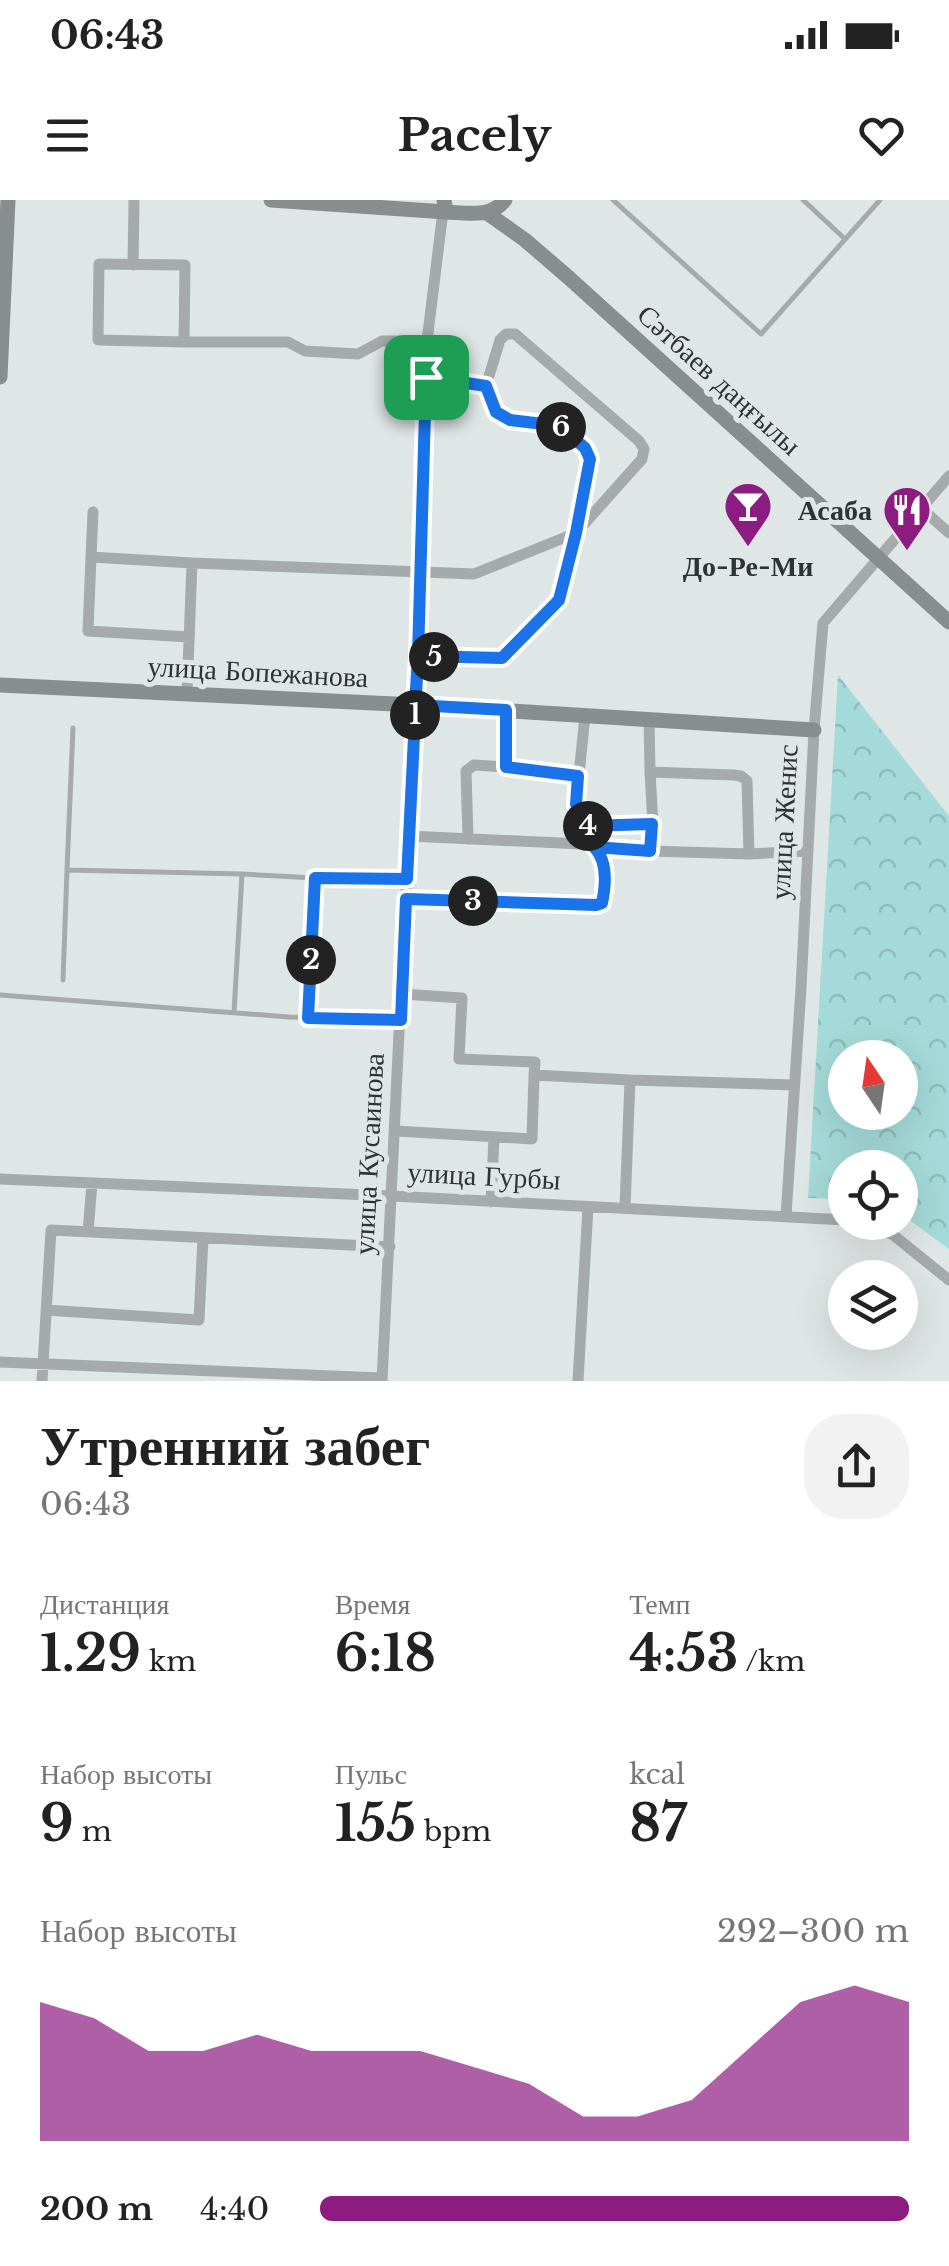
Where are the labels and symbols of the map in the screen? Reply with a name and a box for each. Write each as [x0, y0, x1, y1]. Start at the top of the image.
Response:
street label: Сәтбаев даңғылы [630, 297, 808, 463]
pin [384, 335, 469, 420]
pin: 6 [536, 402, 586, 452]
bar icon: До-Ре-Ми [722, 480, 774, 548]
restaurant icon: Асаба [881, 484, 933, 552]
place label: Асаба [798, 493, 872, 528]
place label: До-Ре-Ми [683, 549, 813, 584]
pin: 5 [409, 632, 459, 682]
street label: улица Бопежанова [147, 649, 370, 695]
pin: 1 [390, 690, 440, 740]
street label: улица Женис [762, 743, 806, 901]
pin: 4 [563, 801, 613, 851]
pin: 3 [448, 876, 498, 926]
pin: 2 [286, 935, 336, 985]
north arrow [828, 1040, 918, 1130]
street label: улица Кусаинова [346, 1052, 392, 1256]
street label: улица Гурбы [407, 1155, 562, 1197]

